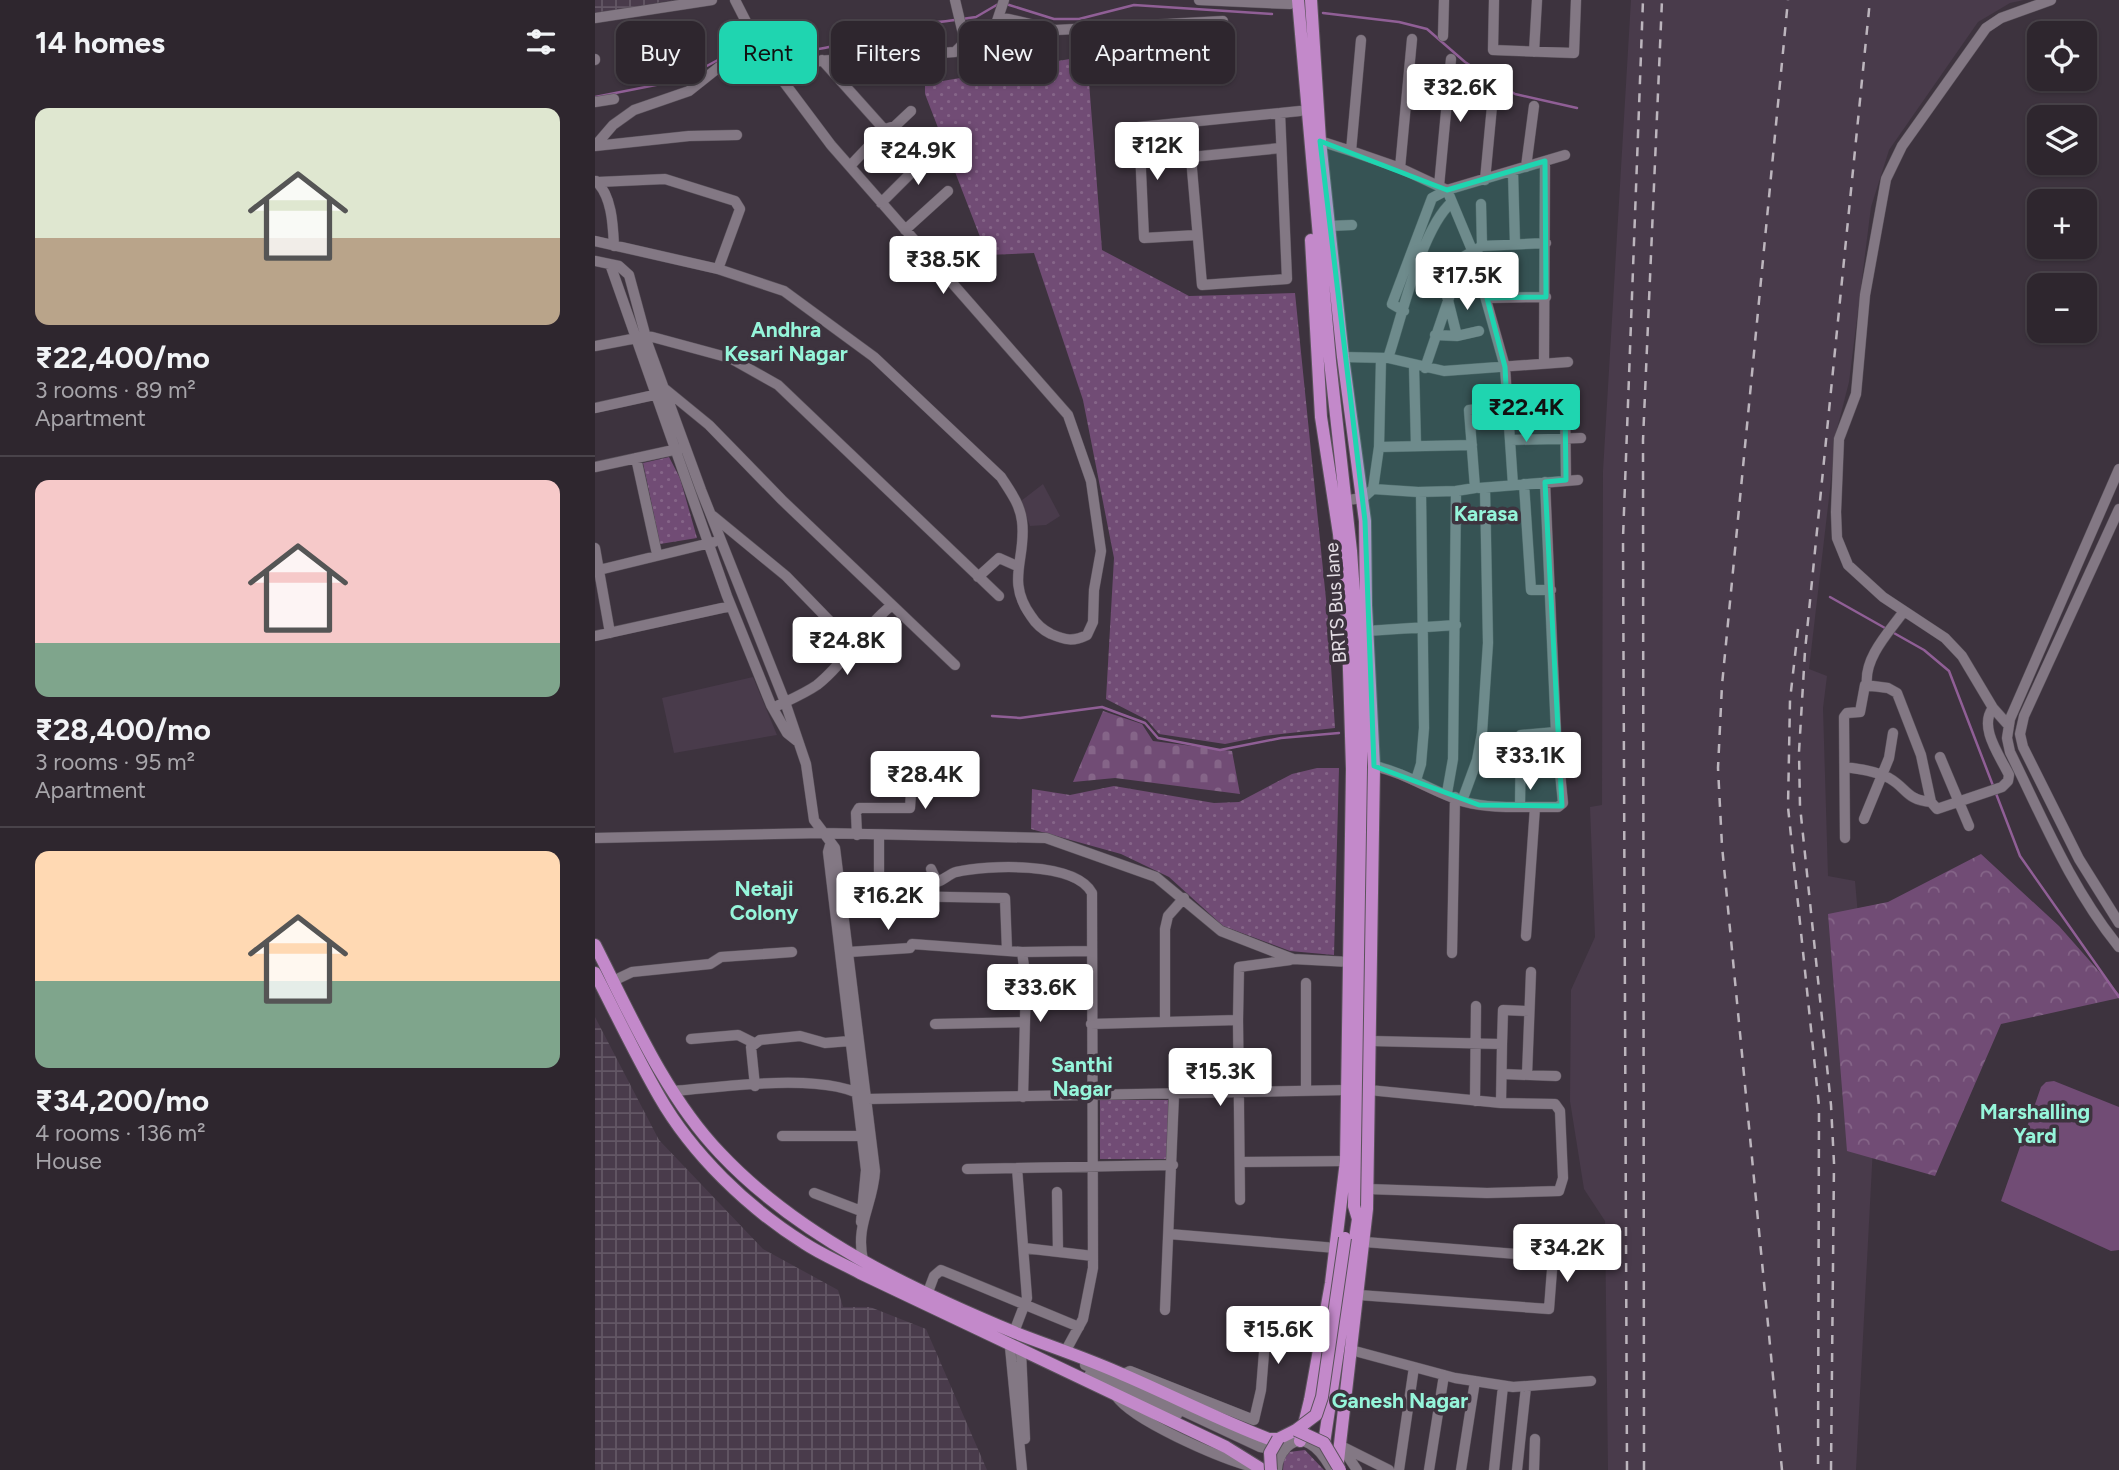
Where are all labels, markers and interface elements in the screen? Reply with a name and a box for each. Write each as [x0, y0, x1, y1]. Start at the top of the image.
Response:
chip: Buy [616, 21, 705, 84]
chip: Rent [719, 21, 817, 84]
chip: Filters [831, 21, 945, 84]
chip: New [959, 21, 1057, 84]
chip: Apartment [1071, 21, 1235, 84]
map controls [2027, 21, 2097, 343]
button: locate [2027, 21, 2097, 91]
icon: filters [522, 23, 560, 61]
text: 14 homes [35, 24, 165, 61]
pin: ₹32.6K [1403, 64, 1517, 124]
text: ₹32.6K [1423, 73, 1497, 101]
button: layers [2027, 105, 2097, 175]
pin: ₹12K [1116, 122, 1198, 182]
pin: ₹24.9K [861, 128, 975, 187]
text: ₹12K [1131, 131, 1183, 159]
text: ₹24.9K [880, 136, 956, 164]
icon: home [235, 153, 361, 279]
button: + [2027, 189, 2097, 259]
pin: ₹38.5K [886, 236, 1000, 296]
text: ₹38.5K [905, 245, 981, 273]
pin: ₹17.5K [1410, 252, 1524, 312]
text: ₹17.5K [1432, 261, 1502, 289]
button: − [2027, 273, 2097, 343]
district label: Andhra Kesari Nagar [724, 317, 848, 366]
text: ₹22,400/mo [35, 339, 210, 376]
text: 3 rooms · 89 m² [35, 376, 196, 404]
pin: ₹22.4K [1469, 384, 1583, 444]
text: ₹22.4K [1488, 393, 1564, 421]
text: Apartment [35, 404, 146, 432]
district label: Karasa [1454, 501, 1518, 526]
icon: home [235, 525, 361, 651]
street label: BRTS Bus lane [1320, 542, 1351, 664]
pin: ₹24.8K [790, 618, 904, 677]
text: ₹24.8K [809, 626, 885, 654]
text: ₹28,400/mo [35, 711, 211, 748]
pin: ₹33.1K [1473, 732, 1587, 792]
text: ₹33.1K [1495, 741, 1565, 769]
text: 3 rooms · 95 m² [35, 748, 195, 776]
pin: ₹28.4K [868, 752, 982, 811]
text: ₹28.4K [887, 760, 963, 788]
text: Apartment [35, 776, 146, 804]
pin: ₹16.2K [831, 872, 945, 932]
district label: Netaji Colony [730, 876, 799, 925]
text: ₹16.2K [852, 881, 924, 909]
icon: home [235, 896, 361, 1022]
pin: ₹33.6K [983, 964, 1097, 1024]
text: ₹33.6K [1003, 973, 1077, 1001]
pin: ₹15.3K [1163, 1048, 1277, 1108]
district label: Santhi Nagar [1051, 1052, 1113, 1101]
text: ₹15.3K [1185, 1057, 1255, 1085]
text: ₹34,200/mo [35, 1082, 209, 1119]
district label: Marshalling Yard [1980, 1099, 2090, 1148]
text: 4 rooms · 136 m² [35, 1119, 206, 1147]
text: House [35, 1147, 102, 1175]
pin: ₹34.2K [1510, 1224, 1624, 1284]
text: ₹34.2K [1529, 1233, 1605, 1261]
pin: ₹15.6K [1221, 1306, 1335, 1366]
text: ₹15.6K [1242, 1315, 1314, 1343]
district label: Ganesh Nagar [1332, 1388, 1468, 1413]

